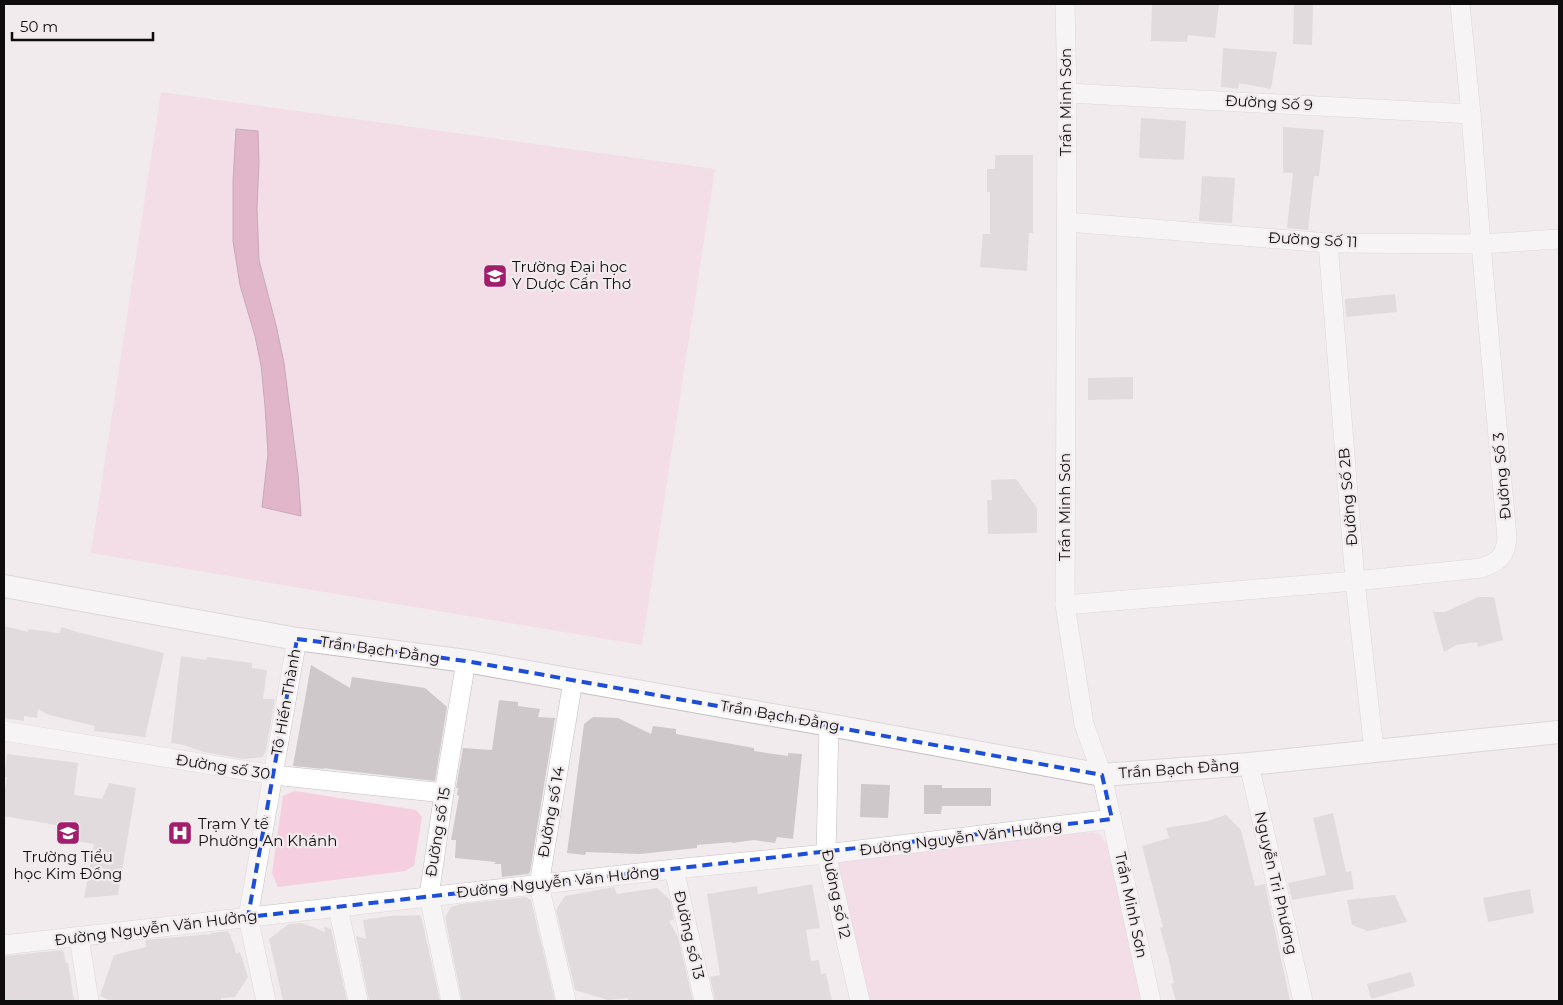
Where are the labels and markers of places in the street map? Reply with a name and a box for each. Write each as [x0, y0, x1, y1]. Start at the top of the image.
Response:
place label: Trường Đại học Y Dược Cần Thơ [512, 257, 631, 293]
school or university icon: Trường Đại học Y Dược Cần Thơ [482, 263, 508, 289]
place label: Trạm Y tế Phường An Khánh [198, 814, 337, 850]
school or university icon: Trường Tiểu học Kim Đồng [55, 820, 81, 846]
hospital icon: Trạm Y tế Phường An Khánh [167, 820, 193, 846]
place label: Trường Tiểu học Kim Đồng [14, 847, 122, 883]

